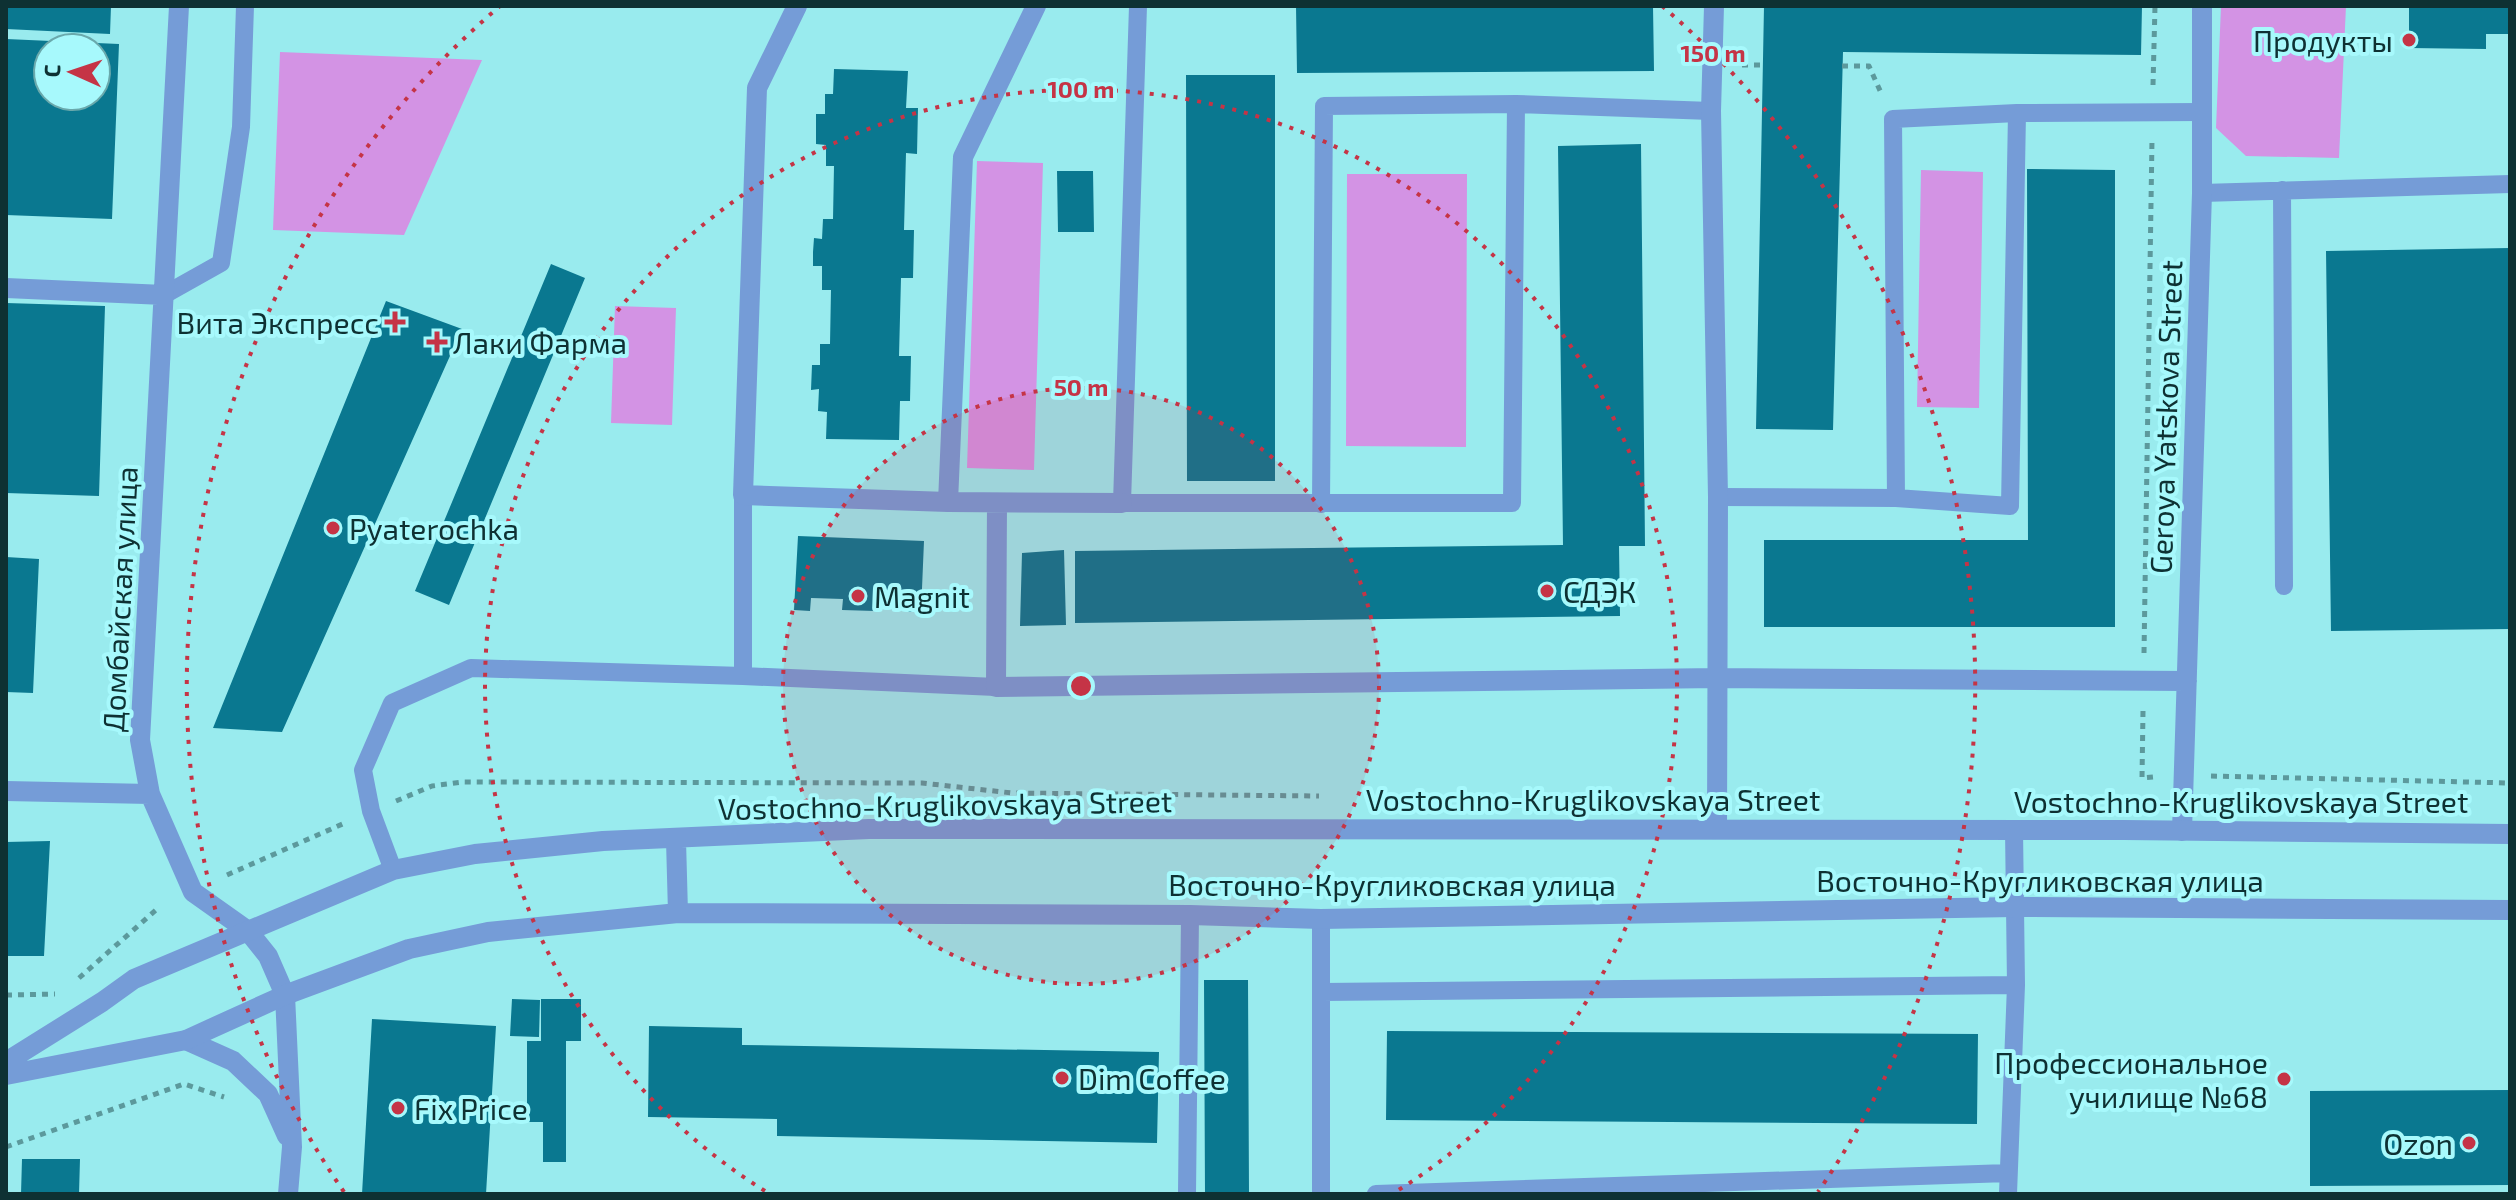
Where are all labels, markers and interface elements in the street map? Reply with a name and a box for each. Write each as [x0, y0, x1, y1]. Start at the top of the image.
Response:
place label: Продукты [2253, 22, 2393, 59]
marker: Продукты [2400, 31, 2418, 49]
north arrow [32, 32, 112, 112]
text: 150 m [1680, 38, 1746, 67]
text: С [38, 64, 64, 78]
text: 100 m [1048, 74, 1114, 103]
street label: Geroya Yatskova Street [2142, 259, 2188, 575]
place label: Вита Экспресс [177, 304, 379, 340]
marker: Вита Экспресс [386, 313, 404, 331]
place label: Лаки Фарма [453, 324, 627, 360]
marker: Лаки Фарма [428, 333, 446, 351]
text: 50 m [1054, 372, 1108, 401]
street label: Домбайская улица [94, 465, 145, 733]
place label: Pyaterochka [349, 510, 519, 546]
marker: Pyaterochka [324, 519, 342, 537]
place label: СДЭК [1563, 573, 1636, 609]
place label: Magnit [874, 578, 970, 614]
marker: СДЭК [1538, 582, 1556, 600]
marker: Magnit [849, 587, 867, 605]
centre of rings [1067, 672, 1095, 700]
street label: Vostochno-Kruglikovskaya Street [1366, 781, 1820, 817]
street label: Vostochno-Kruglikovskaya Street [717, 782, 1173, 826]
street label: Vostochno-Kruglikovskaya Street [2014, 783, 2468, 819]
street label: Восточно-Кругликовская улица [1816, 862, 2264, 899]
street label: Восточно-Кругликовская улица [1168, 866, 1616, 903]
place label: Профессиональное училище №68 [1994, 1044, 2268, 1115]
place label: Dim Coffee [1078, 1060, 1226, 1096]
marker: Dim Coffee [1053, 1069, 1071, 1087]
marker: Профессиональное училище №68 [2275, 1070, 2293, 1088]
place label: Fix Price [414, 1090, 528, 1126]
marker: Fix Price [389, 1099, 407, 1117]
place label: Ozon [2383, 1125, 2453, 1161]
marker: Ozon [2460, 1134, 2478, 1152]

